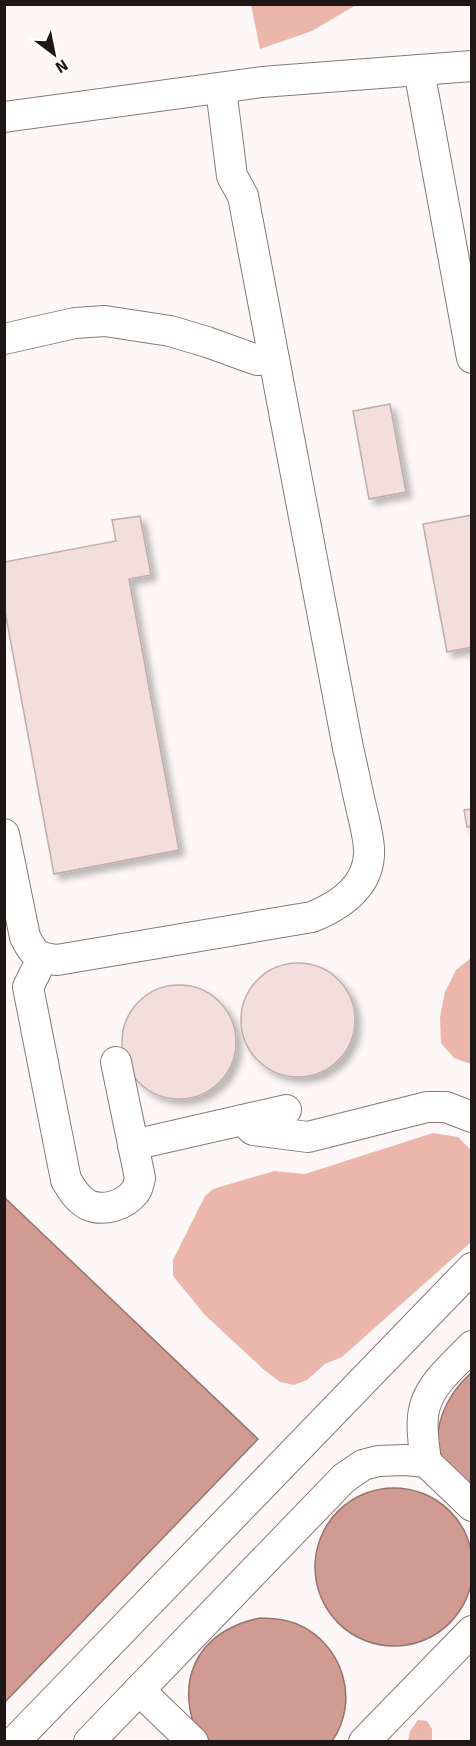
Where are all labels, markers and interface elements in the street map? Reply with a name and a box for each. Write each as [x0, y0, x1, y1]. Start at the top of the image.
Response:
north arrow [24, 24, 84, 84]
text: N [51, 54, 71, 77]

